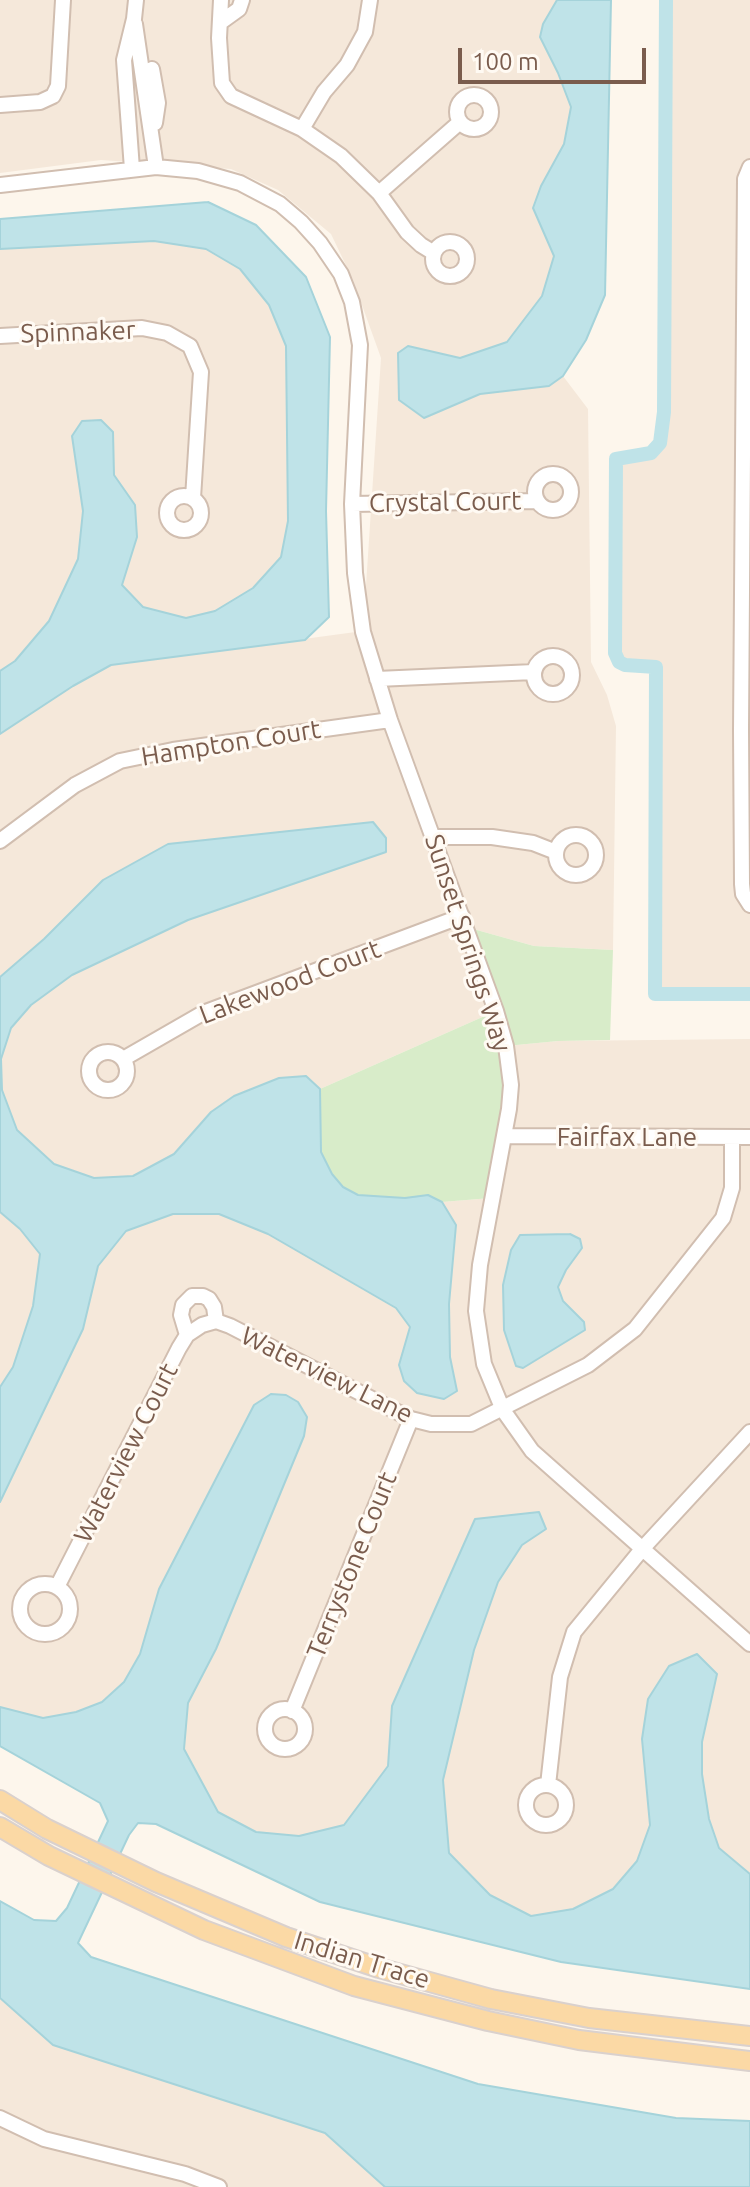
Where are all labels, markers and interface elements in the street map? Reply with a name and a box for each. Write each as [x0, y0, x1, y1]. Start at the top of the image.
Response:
scale bar [462, 32, 650, 82]
text: 100 m [472, 48, 539, 75]
street label: Spinnaker [20, 314, 136, 350]
street label: Crystal Court [368, 485, 522, 519]
street label: Hampton Court [139, 713, 323, 773]
street label: Sunset Springs Way [418, 830, 518, 1056]
street label: Lakewood Court [195, 933, 385, 1031]
street label: Fairfax Lane [557, 1121, 697, 1153]
street label: Waterview Lane [236, 1320, 418, 1430]
street label: Waterview Court [67, 1358, 185, 1548]
street label: Terrystone Court [300, 1467, 404, 1663]
street label: Indian Trace [290, 1925, 434, 1995]

